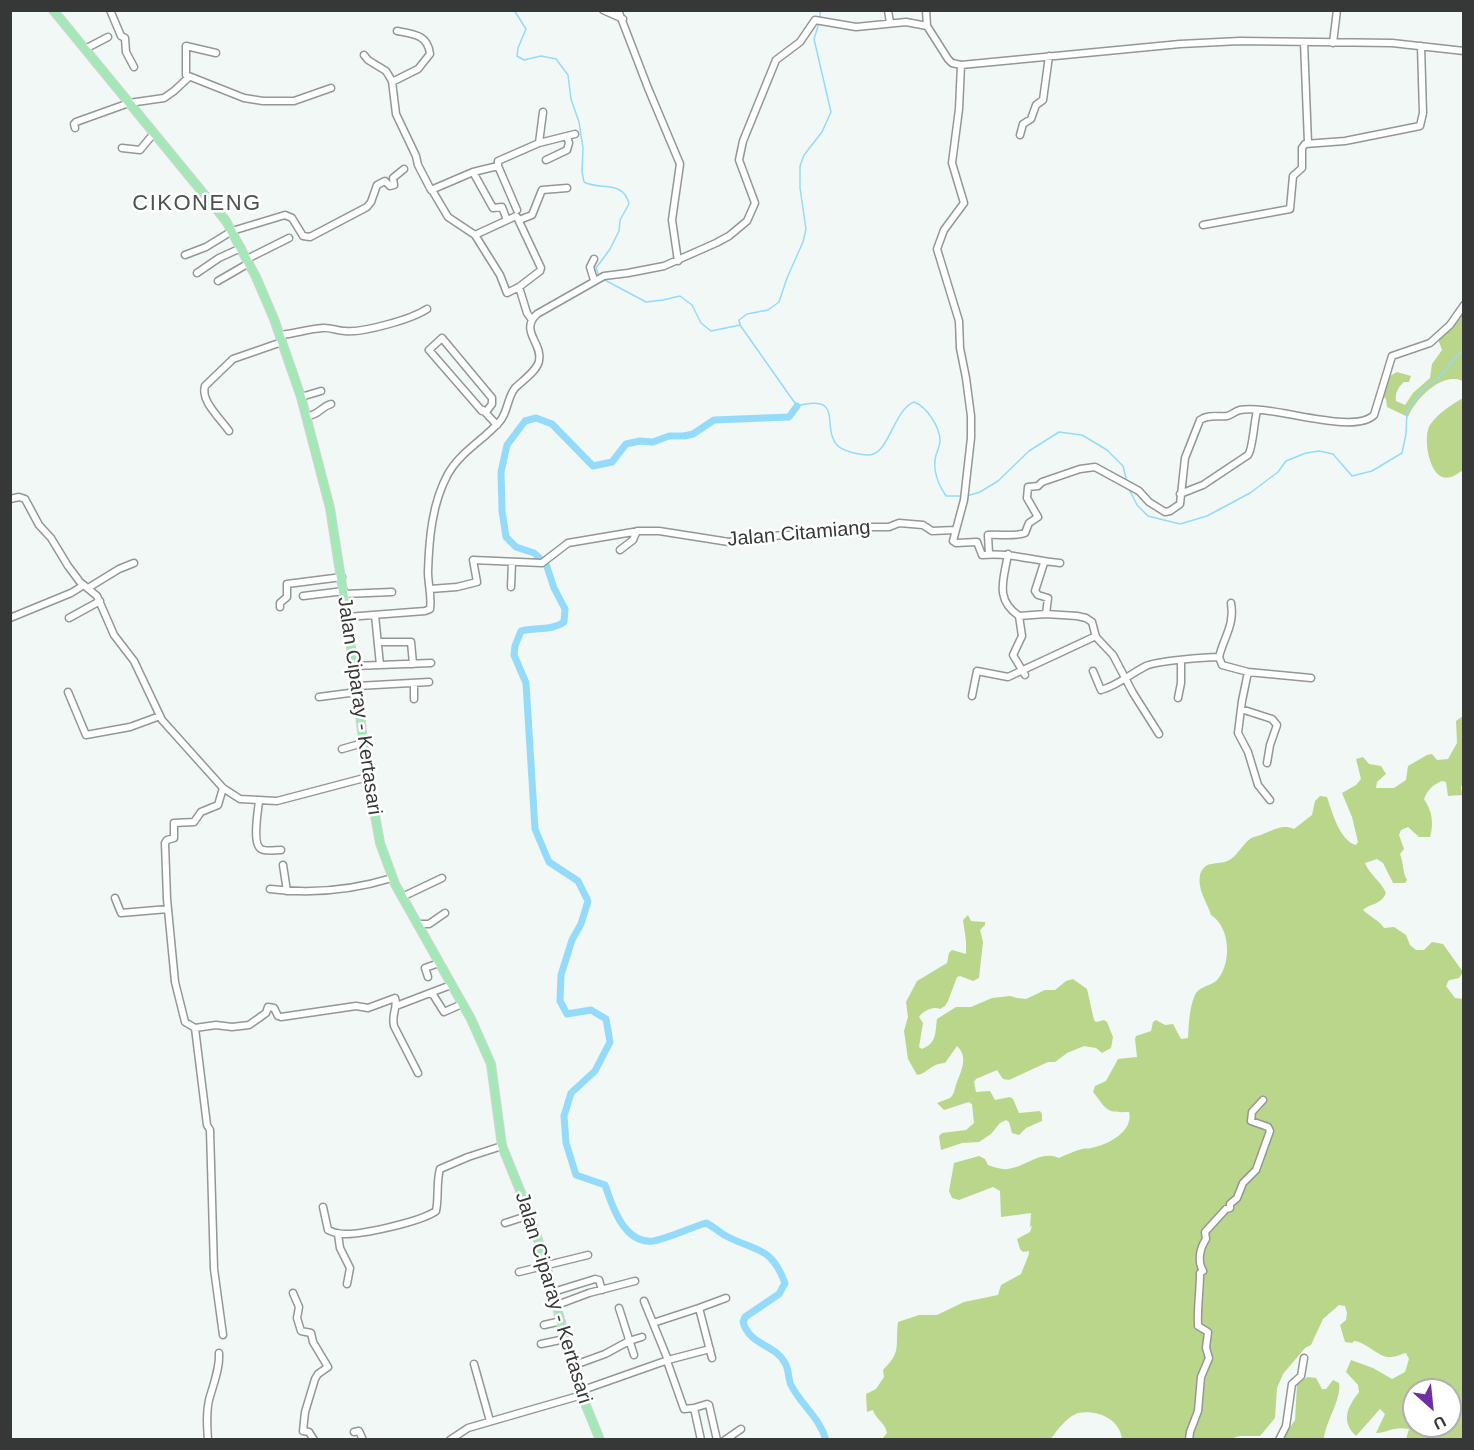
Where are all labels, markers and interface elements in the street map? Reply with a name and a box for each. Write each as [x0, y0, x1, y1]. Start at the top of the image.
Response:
district label: CIKONENG [132, 191, 262, 217]
street label: Jalan Citamiang [727, 516, 871, 552]
street label: Jalan Ciparay - Kertasari [332, 595, 386, 817]
street label: Jalan Ciparay - Kertasari [509, 1189, 597, 1407]
north arrow [1402, 1378, 1462, 1438]
text: U [1430, 1413, 1449, 1433]

